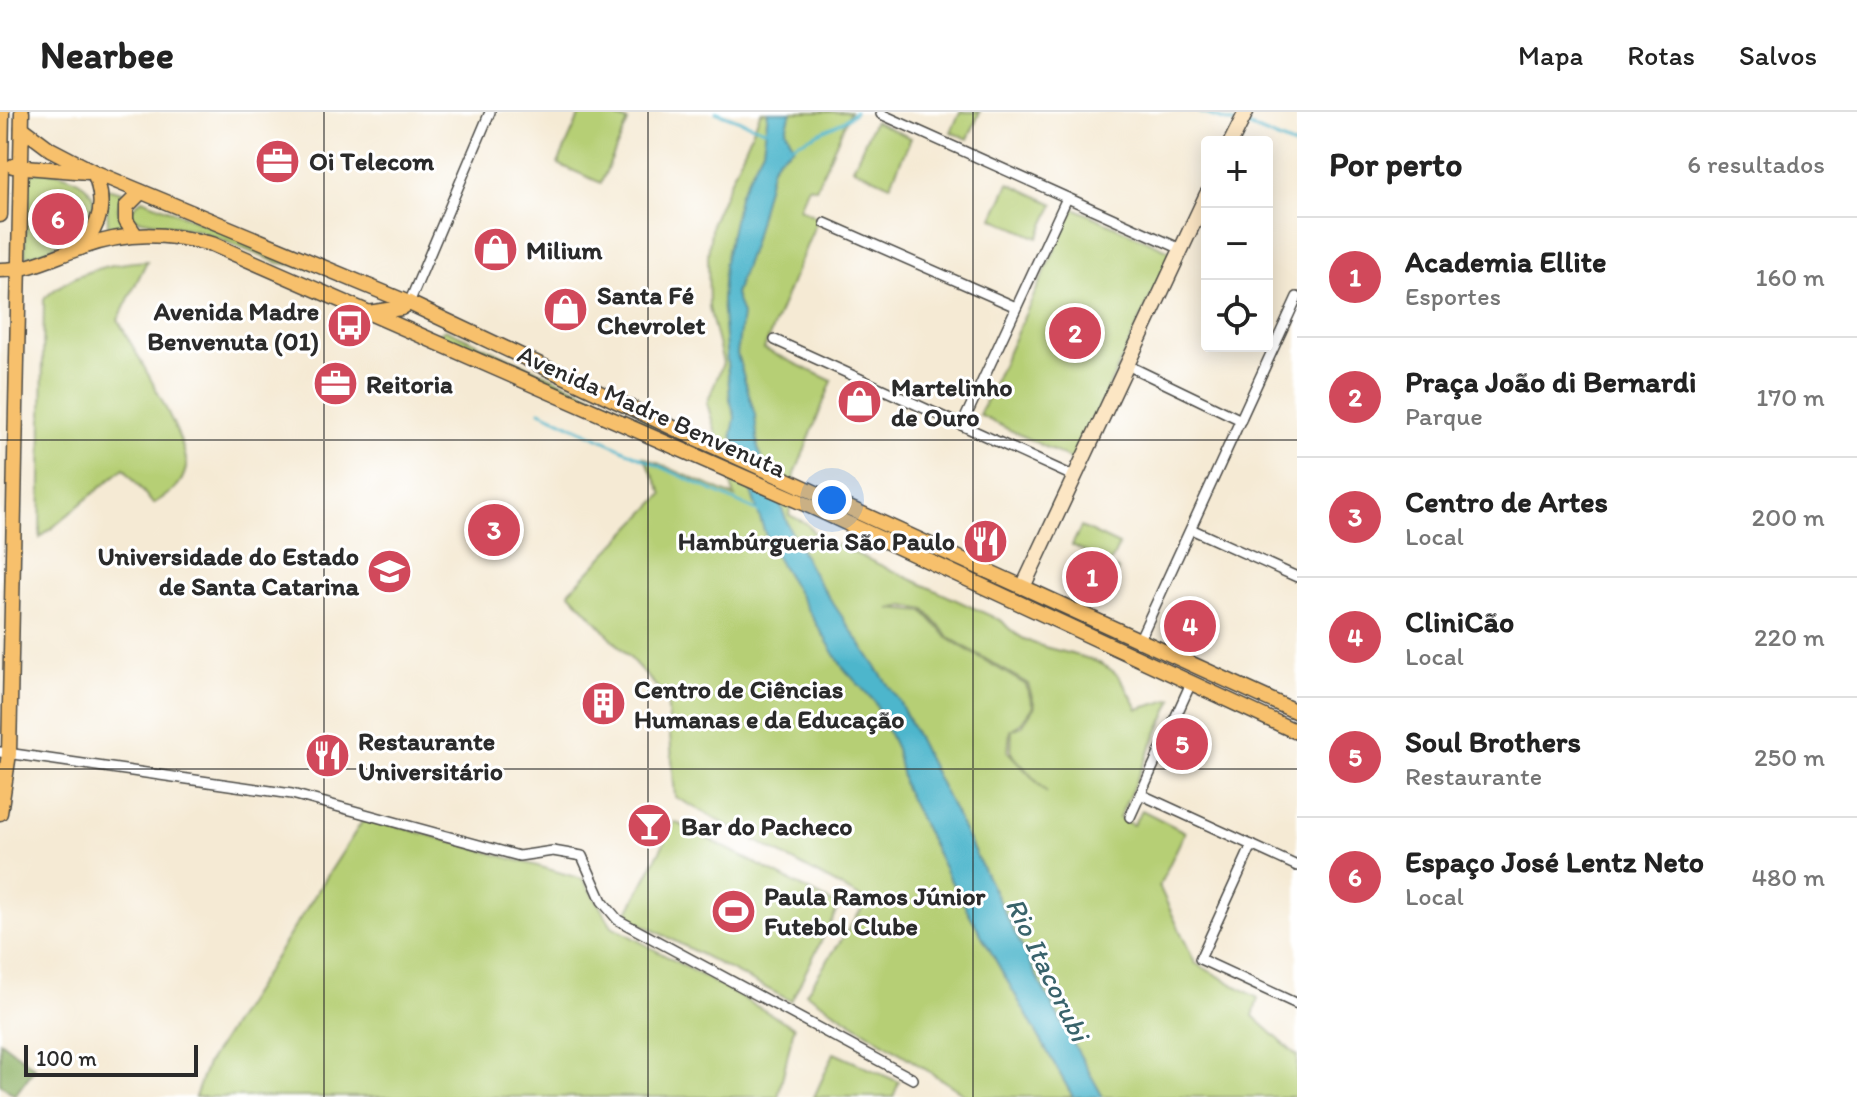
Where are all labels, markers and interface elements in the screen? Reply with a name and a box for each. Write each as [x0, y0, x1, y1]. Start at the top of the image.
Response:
text: Nearbee [40, 32, 174, 78]
text: Mapa [1518, 38, 1583, 72]
text: Rotas [1627, 38, 1695, 72]
text: Salvos [1739, 38, 1817, 72]
map controls [1201, 136, 1273, 352]
button: + [1201, 136, 1273, 208]
office icon: Oi Telecom [254, 137, 302, 185]
text: Por perto [1329, 144, 1462, 185]
place label: Oi Telecom [309, 145, 434, 177]
text: 6 resultados [1687, 148, 1825, 180]
pin: 6 [32, 189, 84, 249]
button: − [1201, 208, 1273, 280]
shop icon: Milium [471, 226, 519, 274]
place label: Milium [526, 234, 604, 266]
text: Academia Ellite [1405, 243, 1606, 280]
text: 1 [1349, 261, 1361, 293]
text: 160 m [1755, 261, 1825, 293]
place label: Santa Fé Chevrolet [597, 279, 706, 341]
button: locate [1201, 280, 1273, 352]
text: Esportes [1405, 280, 1501, 312]
shop icon: Santa Fé Chevrolet [542, 286, 590, 334]
place label: Avenida Madre Benvenuta (01) [147, 295, 319, 357]
bus stop icon: Avenida Madre Benvenuta (01) [326, 302, 374, 350]
pin: 2 [1049, 303, 1101, 363]
street label: Avenida Madre Benvenuta [513, 337, 792, 485]
office icon: Reitoria [311, 360, 359, 408]
text: Praça João di Bernardi [1405, 363, 1696, 400]
place label: Reitoria [366, 368, 453, 400]
place label: Martelinho de Ouro [891, 371, 1013, 433]
shop icon: Martelinho de Ouro [836, 378, 884, 426]
text: 2 [1348, 381, 1362, 413]
text: 170 m [1756, 381, 1825, 413]
text: Parque [1405, 400, 1483, 432]
your location [812, 480, 852, 520]
text: Centro de Artes [1405, 483, 1608, 520]
pin: 3 [468, 500, 520, 560]
text: 3 [1348, 501, 1362, 533]
text: 200 m [1752, 501, 1825, 533]
restaurant icon: Hambúrgueria São Paulo [962, 517, 1010, 565]
text: Local [1405, 520, 1464, 552]
place label: Hambúrgueria São Paulo [678, 525, 955, 557]
place label: Universidade do Estado de Santa Catarina [98, 540, 359, 602]
school or university icon: Universidade do Estado de Santa Catarina [366, 547, 414, 595]
pin: 1 [1066, 547, 1118, 607]
pin: 4 [1164, 596, 1216, 656]
text: CliniCão [1405, 603, 1514, 640]
text: 4 [1347, 621, 1363, 653]
text: 220 m [1754, 621, 1825, 653]
text: Local [1405, 640, 1464, 672]
place label: Centro de Ciências Humanas e da Educação [634, 673, 905, 735]
building icon: Centro de Ciências Humanas e da Educação [579, 680, 627, 728]
pin: 5 [1156, 714, 1208, 774]
text: Soul Brothers [1405, 723, 1581, 760]
place label: Restaurante Universitário [358, 725, 503, 787]
restaurant icon: Restaurante Universitário [303, 732, 351, 780]
text: 5 [1348, 741, 1362, 773]
text: 250 m [1754, 741, 1825, 773]
text: Restaurante [1405, 760, 1542, 792]
bar icon: Bar do Pacheco [626, 802, 674, 850]
place label: Bar do Pacheco [681, 810, 852, 842]
text: Espaço José Lentz Neto [1405, 843, 1704, 880]
text: 6 [1348, 861, 1362, 893]
text: 480 m [1751, 861, 1825, 893]
place label: Paula Ramos Júnior Futebol Clube [764, 880, 987, 942]
text: Local [1405, 880, 1464, 912]
sports icon: Paula Ramos Júnior Futebol Clube [709, 887, 757, 935]
water label: Rio Itacorubi [999, 892, 1099, 1049]
scale bar [24, 1041, 198, 1077]
text: 100 m [36, 1045, 97, 1072]

